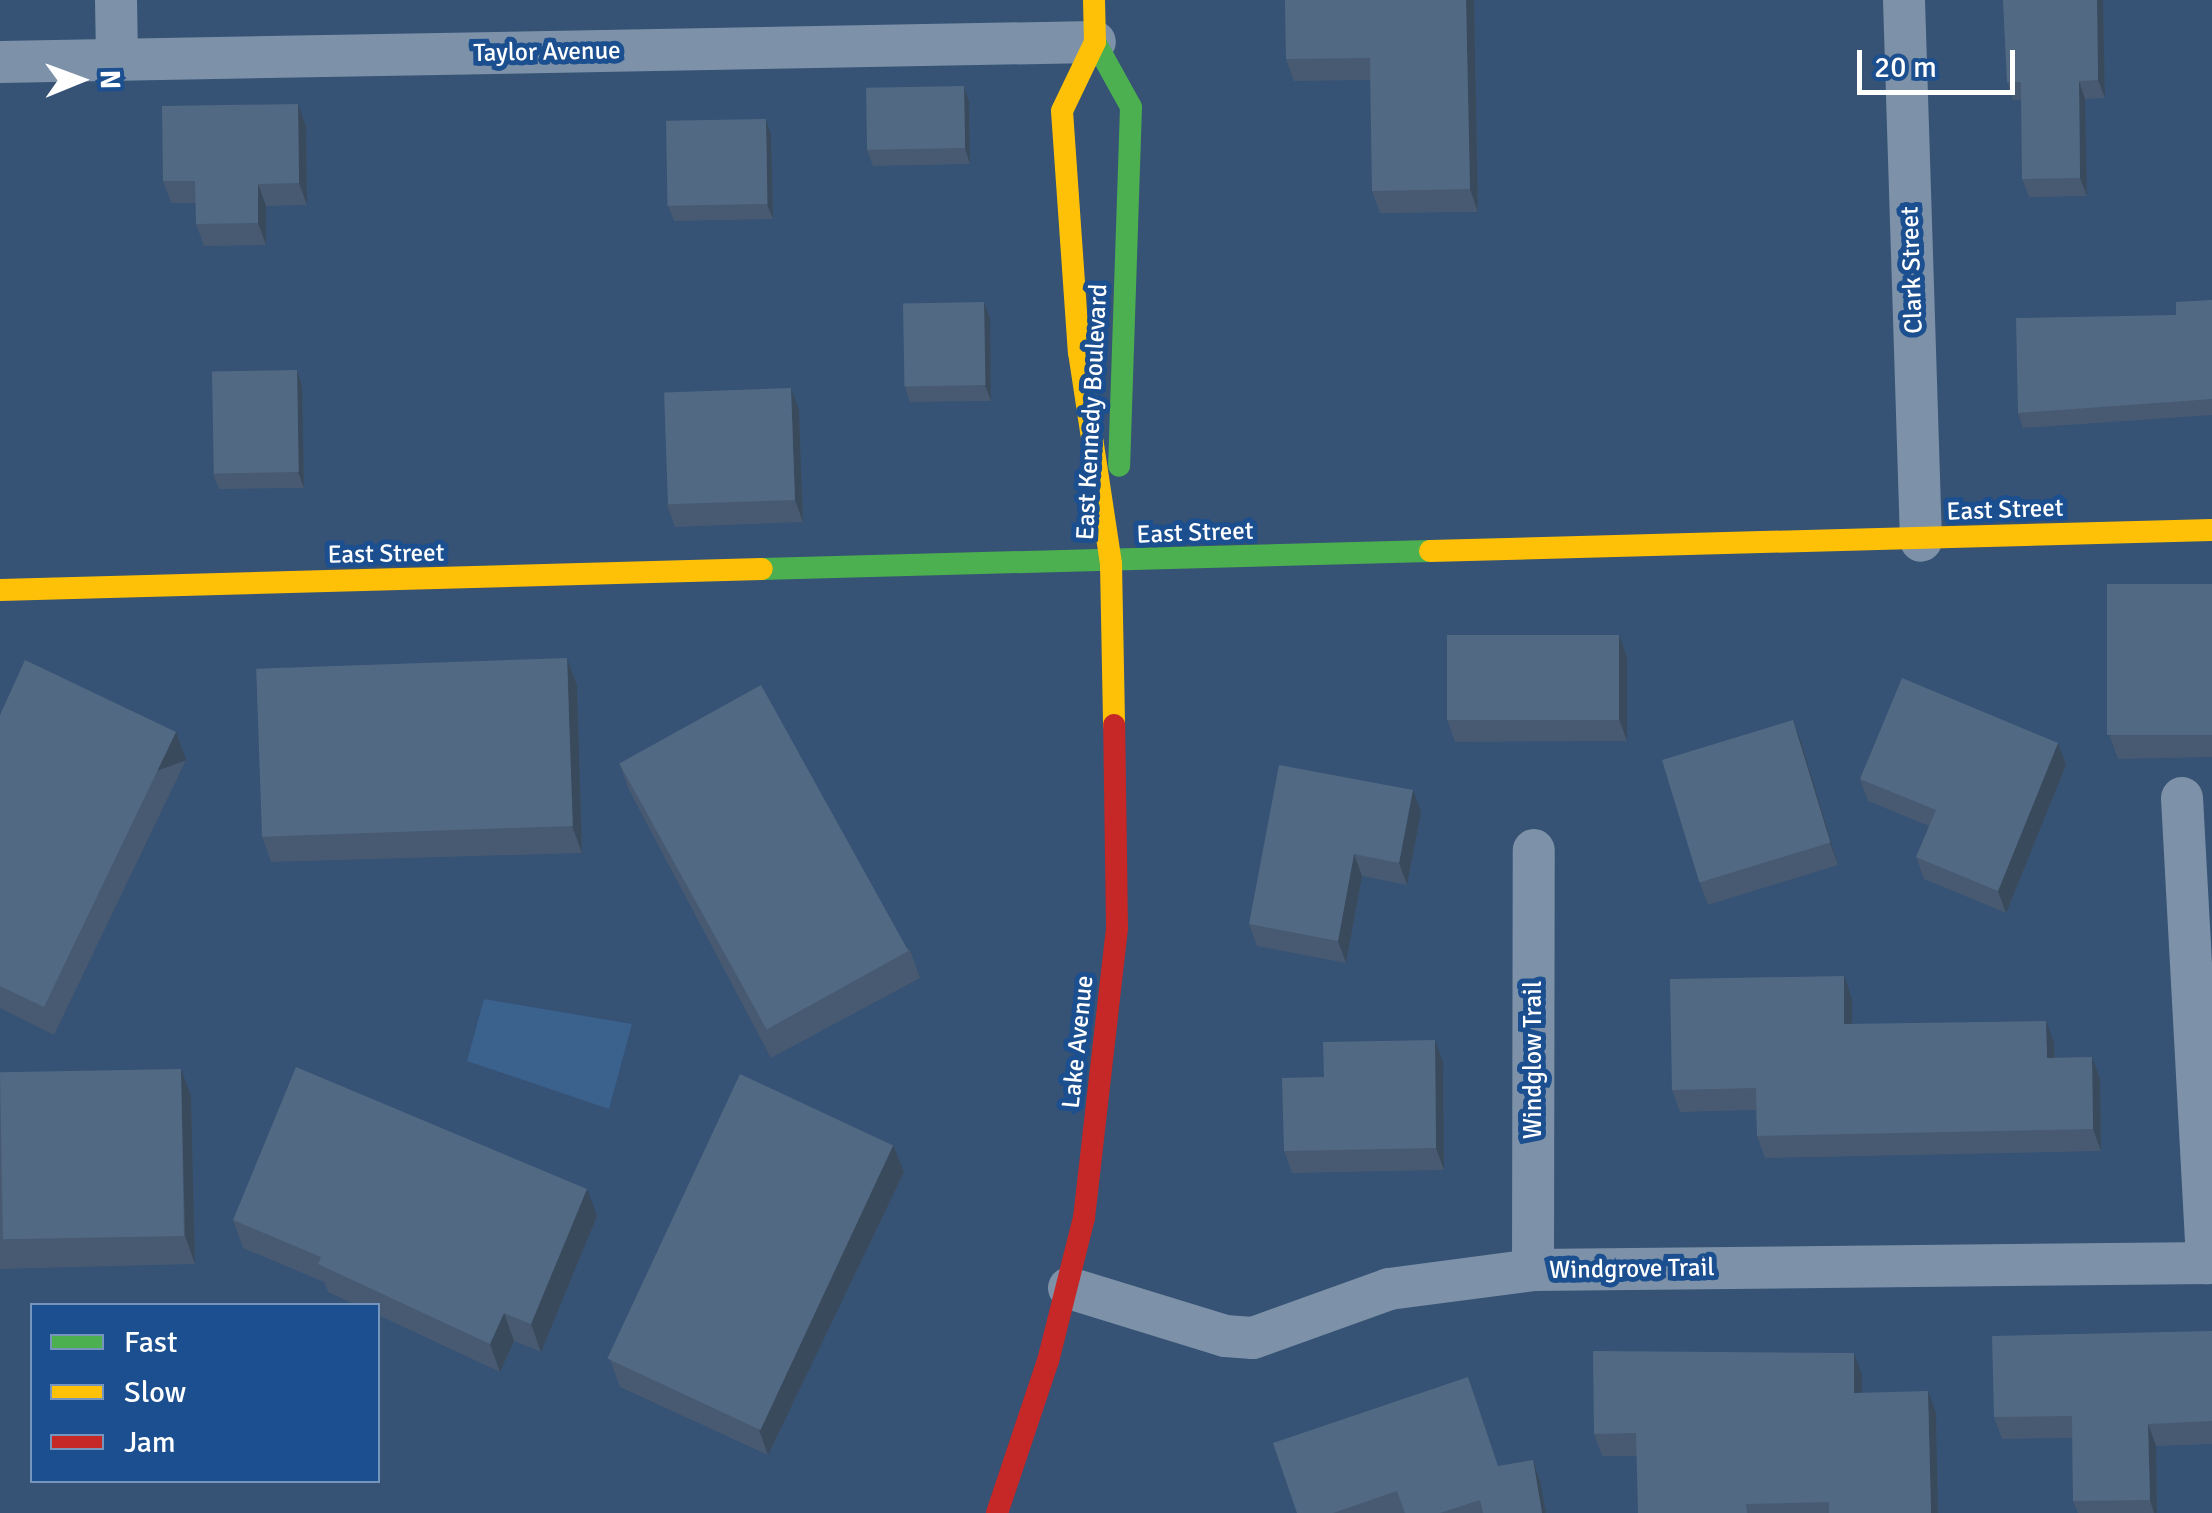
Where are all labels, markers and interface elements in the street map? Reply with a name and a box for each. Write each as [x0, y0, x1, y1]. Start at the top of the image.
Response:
north arrow [30, 30, 130, 130]
scale bar [1862, 30, 2020, 92]
street label: Taylor Avenue [473, 36, 621, 68]
text: 20 m [1874, 49, 1937, 86]
text: N [93, 69, 127, 90]
street label: Clark Street [1895, 206, 1929, 334]
street label: East Kennedy Boulevard [1070, 283, 1114, 541]
street label: East Street [1946, 493, 2064, 527]
street label: East Street [1136, 516, 1254, 550]
street label: East Street [327, 538, 445, 570]
street label: Lake Avenue [1056, 974, 1100, 1110]
street label: Windglow Trail [1518, 981, 1548, 1139]
street label: Windgrove Trail [1549, 1253, 1715, 1285]
legend [30, 1303, 380, 1483]
text: Fast [124, 1324, 177, 1361]
text: Slow [124, 1374, 186, 1411]
text: Jam [124, 1424, 176, 1461]

